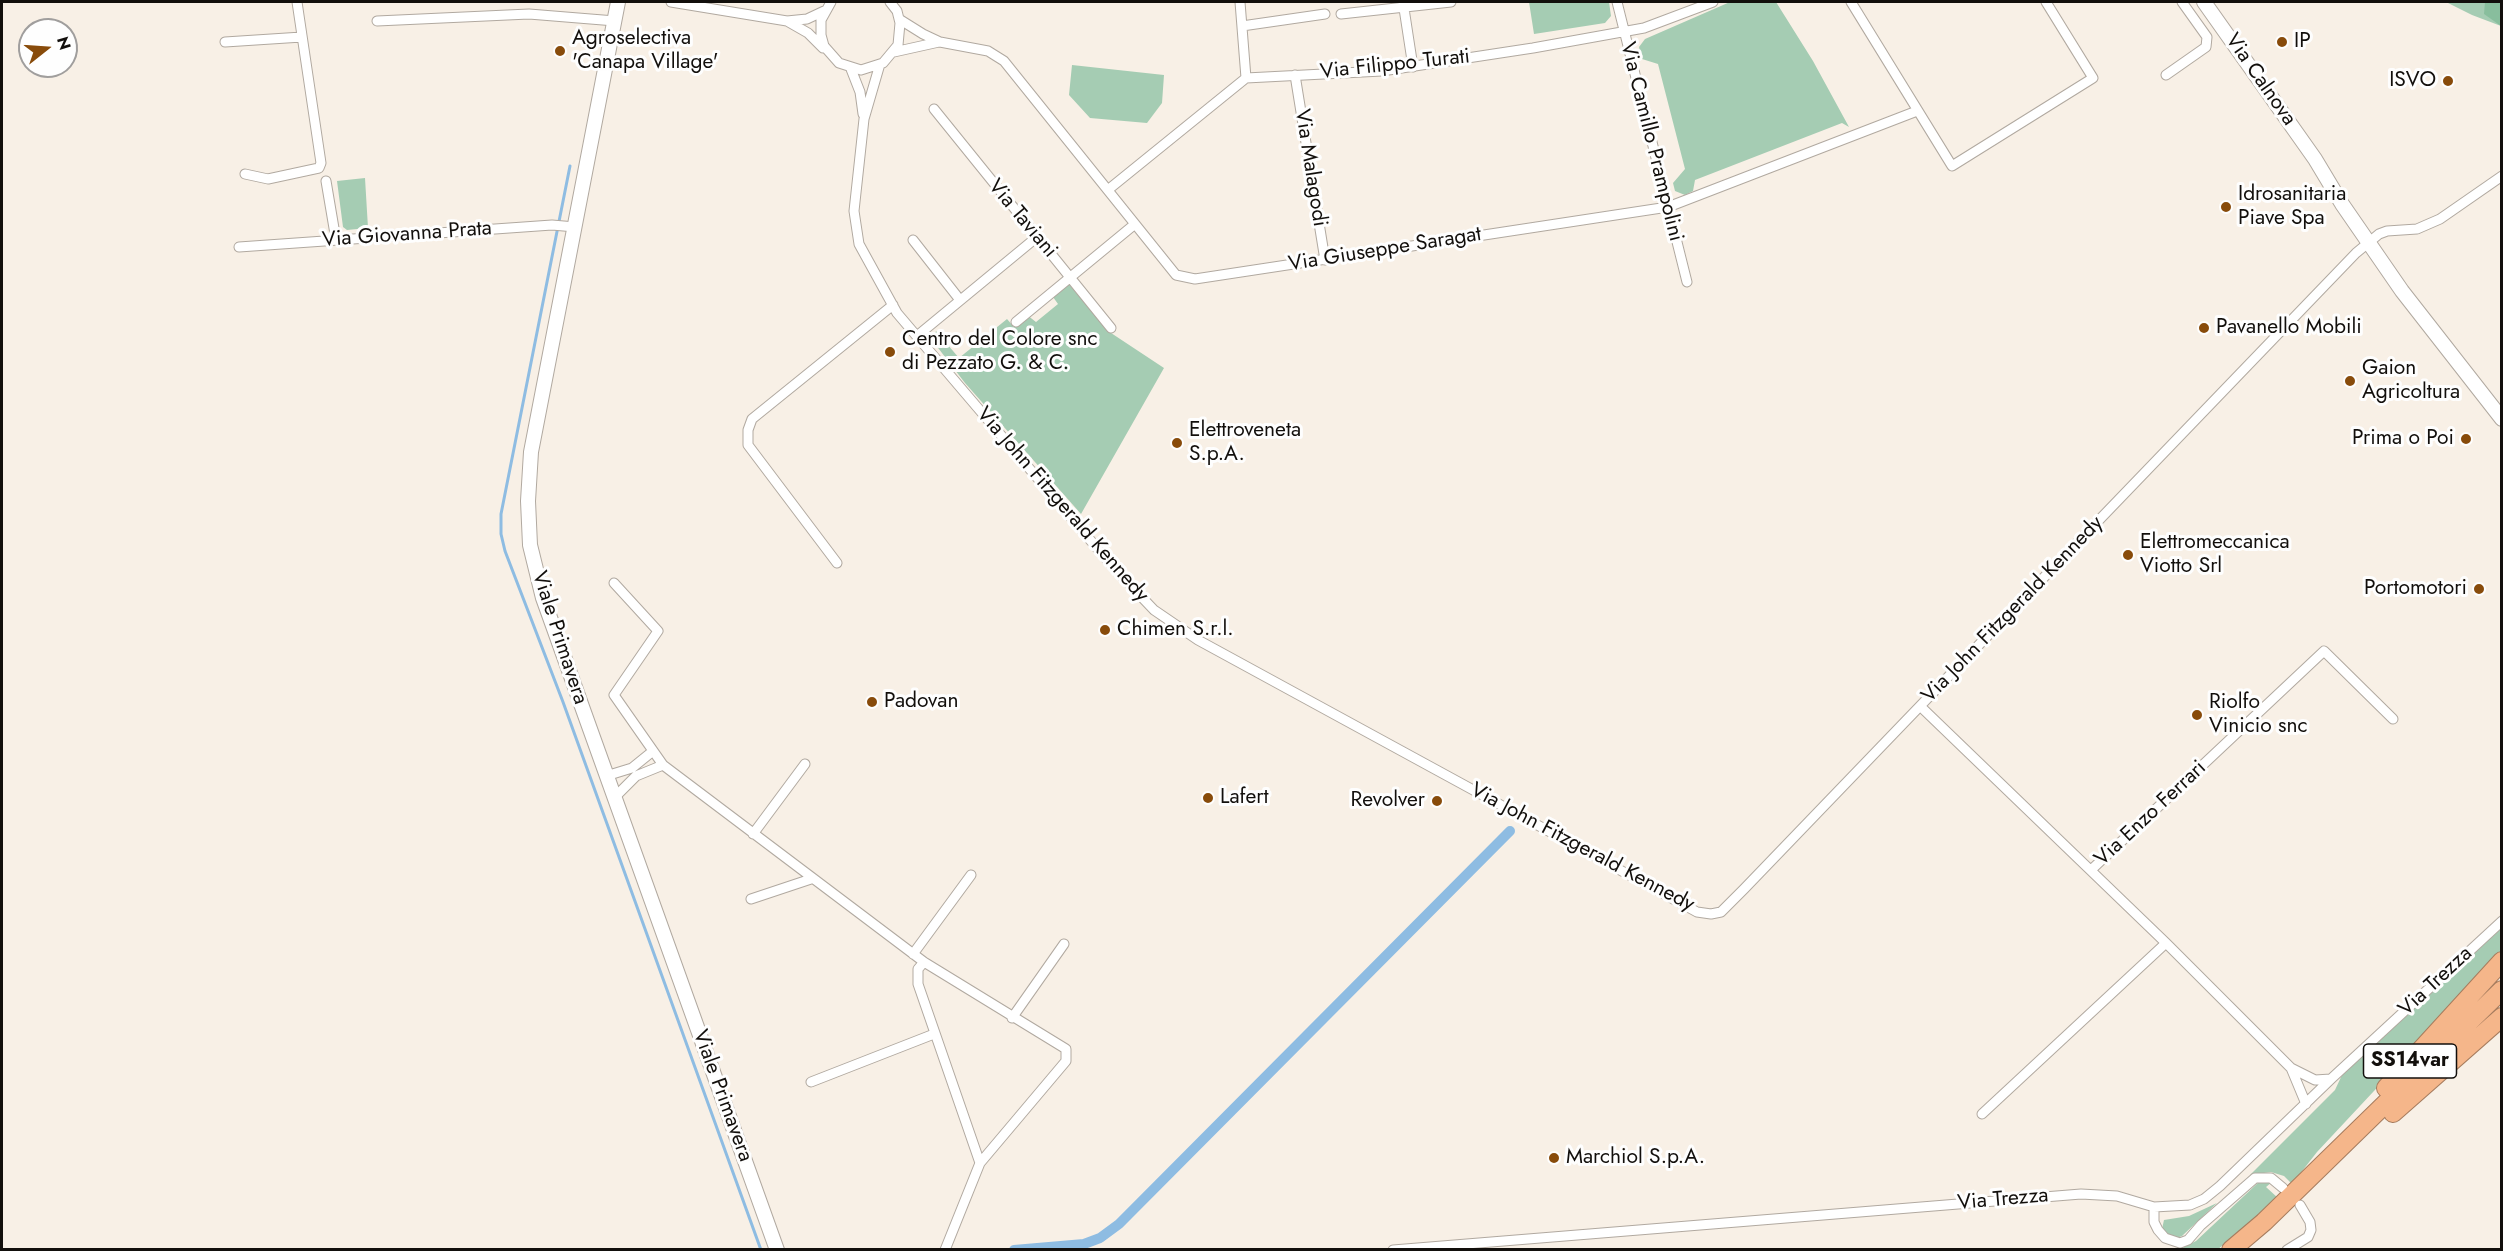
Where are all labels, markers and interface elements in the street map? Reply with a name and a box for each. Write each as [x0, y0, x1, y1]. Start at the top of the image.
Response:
north arrow [18, 18, 78, 78]
place label: Agroselectiva 'Canapa Village' [572, 26, 719, 76]
street label: Via Calnova [2219, 29, 2301, 131]
place label: IP [2294, 29, 2311, 55]
text: N [51, 34, 77, 53]
marker: IP [2275, 35, 2289, 49]
street label: Via Camillo Prampolini [1614, 40, 1688, 244]
marker: Agroselectiva 'Canapa Village' [553, 44, 567, 58]
street label: Via Filippo Turati [1319, 45, 1471, 85]
place label: ISVO [2389, 68, 2436, 94]
marker: ISVO [2441, 74, 2455, 88]
street label: Via Malagodi [1288, 107, 1332, 229]
street label: Via Taviani [982, 175, 1062, 263]
place label: Idrosanitaria Piave Spa [2238, 182, 2346, 232]
marker: Idrosanitaria Piave Spa [2219, 200, 2233, 214]
street label: Via Giovanna Prata [321, 217, 493, 253]
street label: Via Giuseppe Saragat [1287, 222, 1483, 278]
place label: Pavanello Mobili [2216, 315, 2362, 341]
marker: Pavanello Mobili [2197, 321, 2211, 335]
place label: Centro del Colore snc di Pezzato G. & C. [902, 327, 1098, 377]
marker: Centro del Colore snc di Pezzato G. & C. [883, 345, 897, 359]
place label: Gaion Agricoltura [2362, 356, 2460, 406]
marker: Gaion Agricoltura [2343, 374, 2357, 388]
street label: Via John Fitzgerald Kennedy [970, 402, 1154, 608]
place label: Elettroveneta S.p.A. [1189, 418, 1301, 468]
place label: Prima o Poi [2352, 426, 2454, 452]
marker: Prima o Poi [2459, 432, 2473, 446]
marker: Elettroveneta S.p.A. [1170, 436, 1184, 450]
street label: Via John Fitzgerald Kennedy [1917, 511, 2109, 709]
place label: Elettromeccanica Viotto Srl [2140, 530, 2290, 580]
marker: Elettromeccanica Viotto Srl [2121, 548, 2135, 562]
street label: Viale Primavera [526, 568, 592, 708]
place label: Portomotori [2364, 576, 2467, 602]
marker: Portomotori [2472, 582, 2486, 596]
place label: Chimen S.r.l. [1117, 617, 1234, 643]
marker: Chimen S.r.l. [1098, 623, 1112, 637]
place label: Padovan [884, 689, 958, 715]
place label: Riolfo Vinicio snc [2209, 690, 2308, 740]
marker: Padovan [865, 695, 879, 709]
marker: Riolfo Vinicio snc [2190, 708, 2204, 722]
street label: Via Enzo Ferrari [2090, 756, 2212, 872]
street label: Via John Fitzgerald Kennedy [1466, 778, 1698, 918]
place label: Lafert [1220, 785, 1269, 811]
place label: Revolver [1351, 788, 1425, 814]
marker: Lafert [1201, 791, 1215, 805]
marker: Revolver [1430, 794, 1444, 808]
street label: Via Trezza [2394, 942, 2478, 1022]
street label: Viale Primavera [686, 1027, 758, 1165]
road number: SS14var [2364, 1044, 2456, 1078]
place label: Marchiol S.p.A. [1566, 1145, 1705, 1171]
marker: Marchiol S.p.A. [1547, 1151, 1561, 1165]
street label: Via Trezza [1956, 1183, 2050, 1217]

